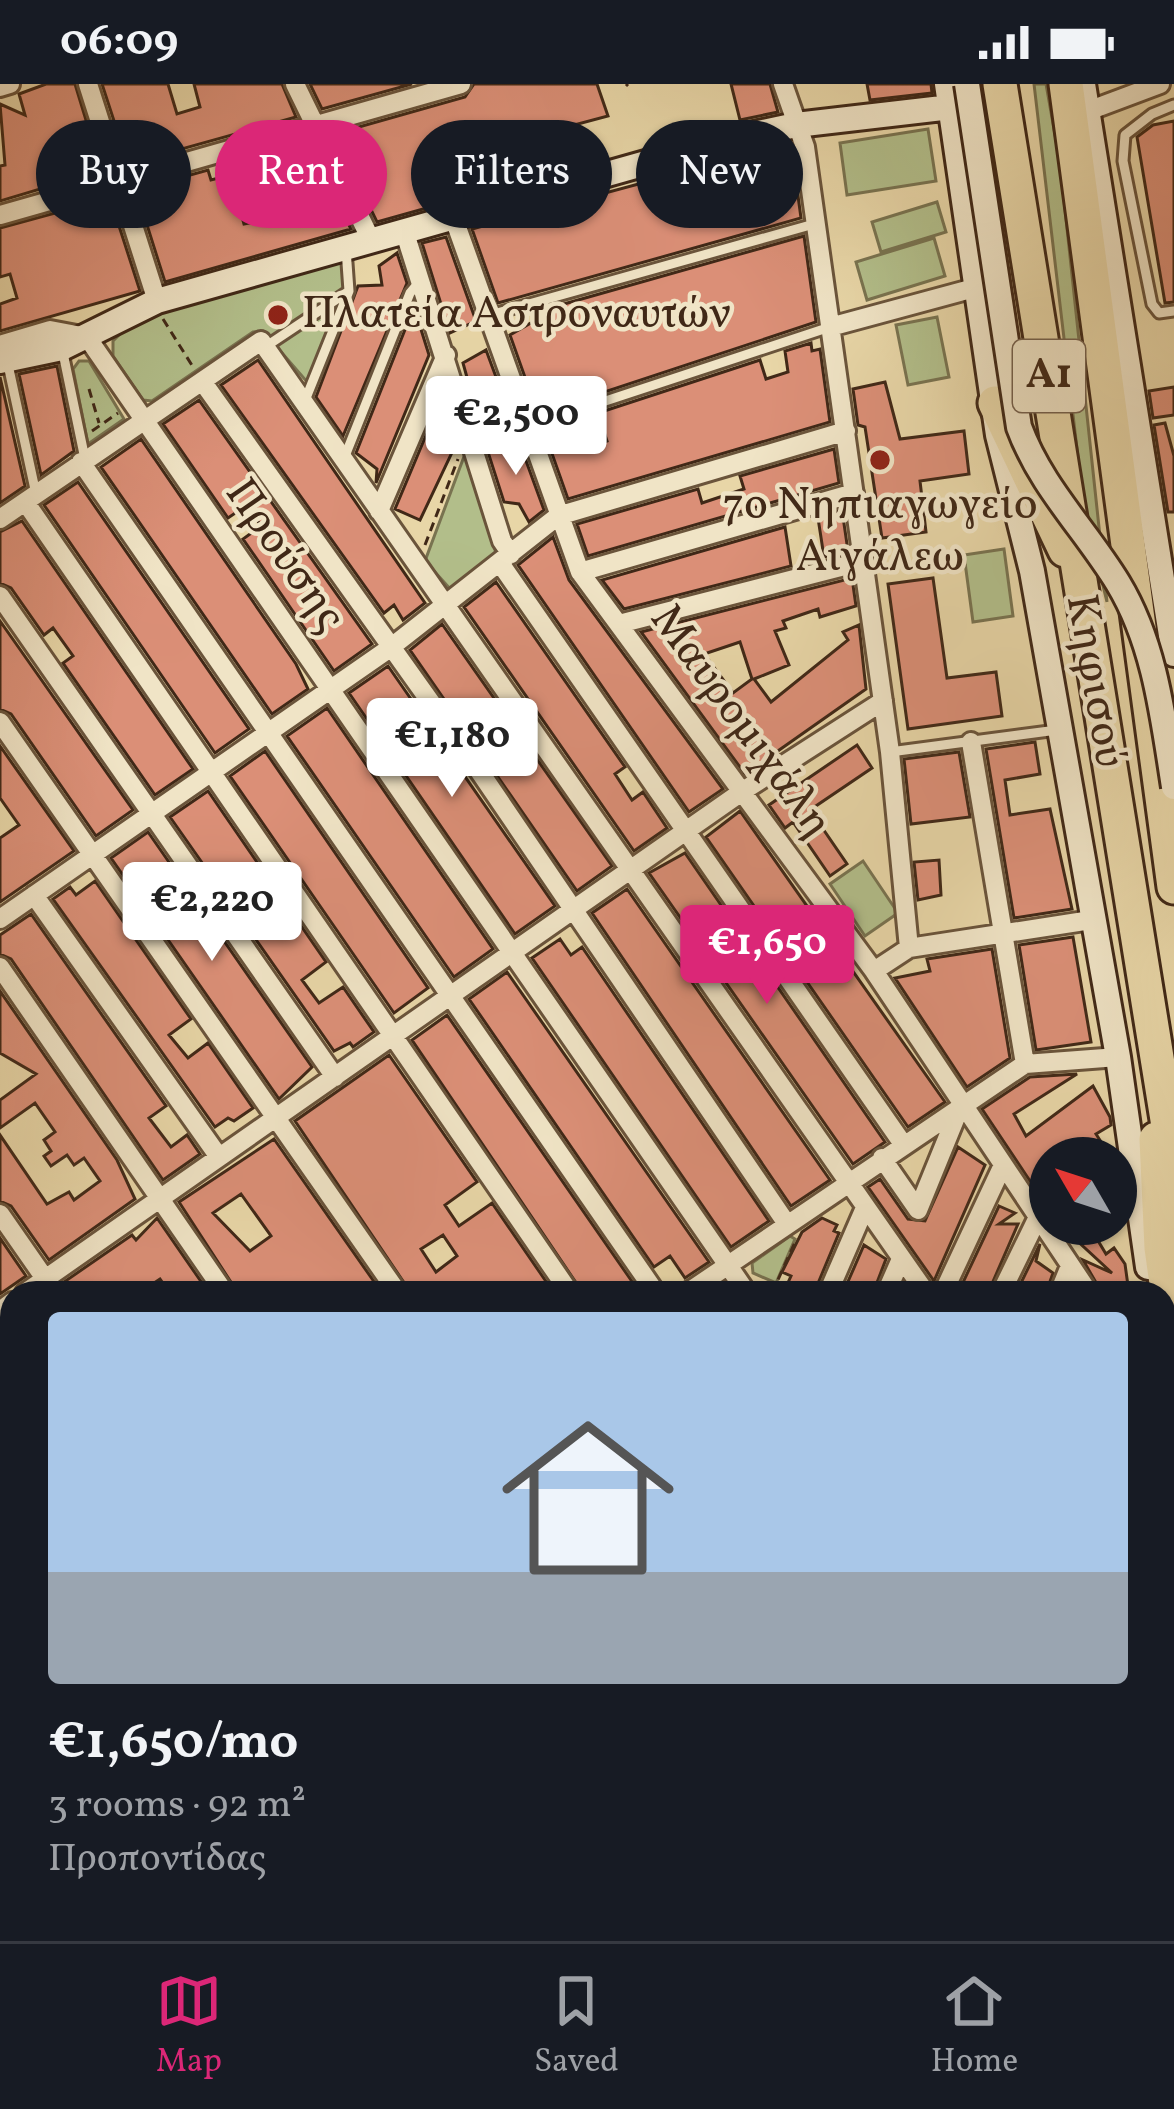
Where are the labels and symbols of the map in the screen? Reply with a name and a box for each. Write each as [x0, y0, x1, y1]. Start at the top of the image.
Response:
place label: Πλατεία Αστροναυτών [302, 284, 730, 347]
marker: Πλατεία Αστροναυτών [265, 302, 291, 328]
road number: Α1 [1013, 340, 1085, 412]
pin: €2,500 [418, 376, 614, 478]
marker: 7ο Νηπιαγωγείο Αιγάλεω [867, 447, 893, 473]
street label: Προύσης [208, 467, 360, 645]
place label: 7ο Νηπιαγωγείο Αιγάλεω [722, 475, 1038, 590]
street label: Κηφισού [1048, 590, 1140, 772]
street label: Μαυρομιχάλη [634, 592, 846, 852]
pin: €1,180 [354, 698, 550, 800]
pin: €2,220 [114, 862, 310, 964]
pin: €1,650 [669, 905, 865, 1007]
north arrow [1029, 1137, 1137, 1245]

